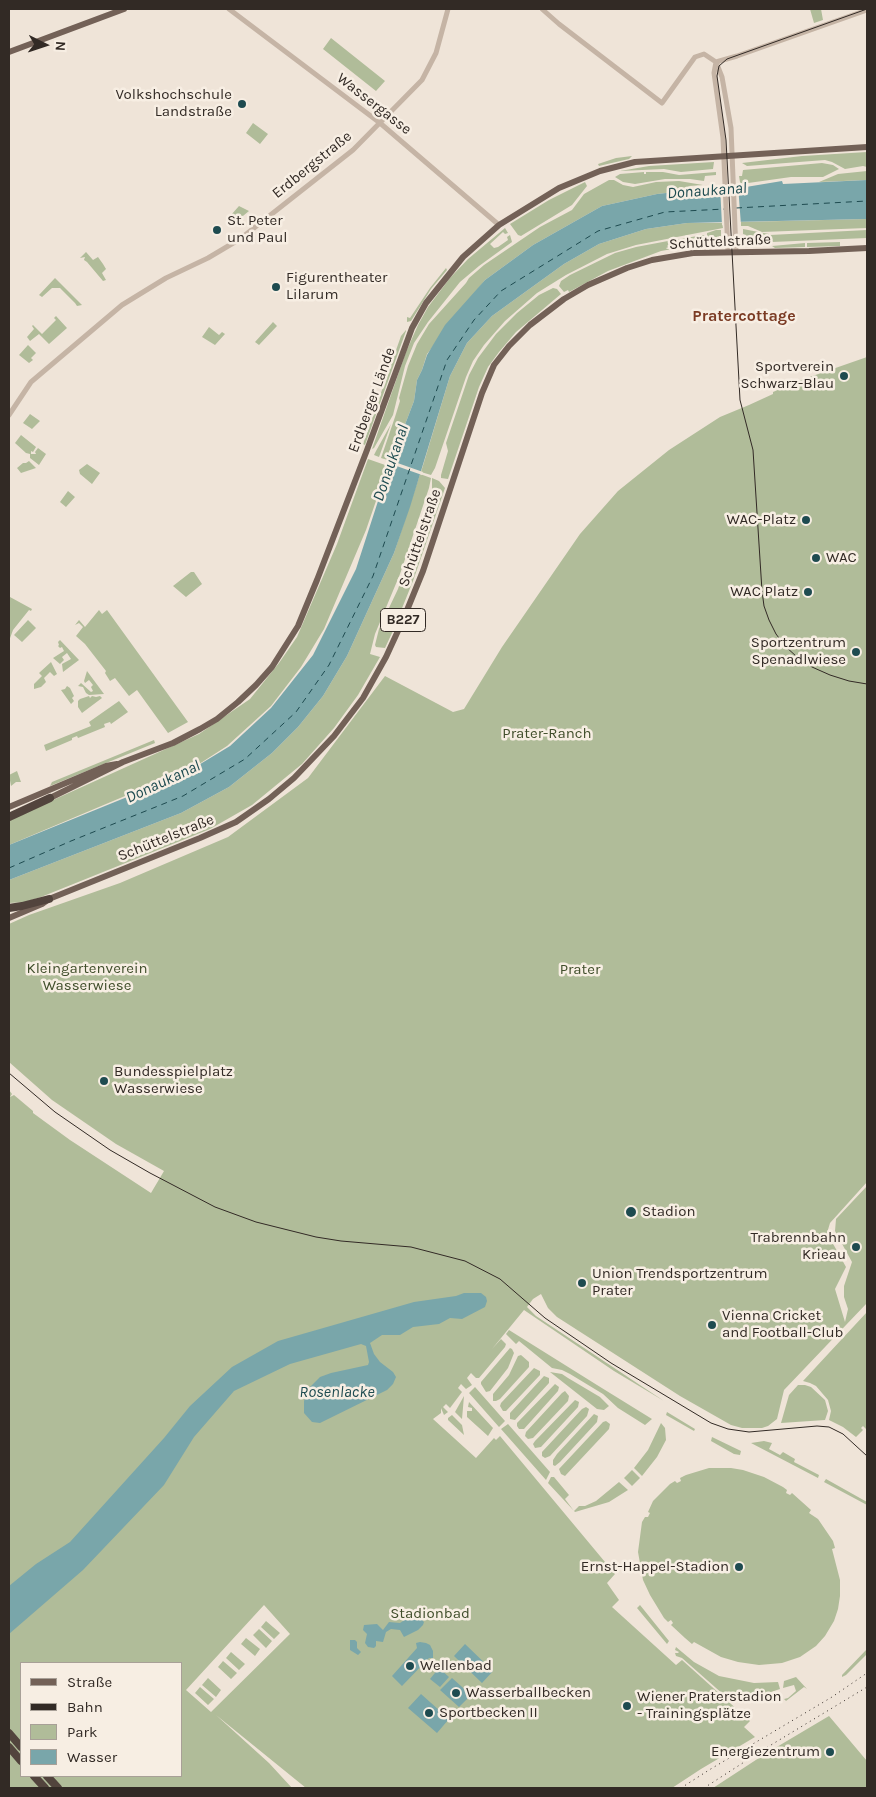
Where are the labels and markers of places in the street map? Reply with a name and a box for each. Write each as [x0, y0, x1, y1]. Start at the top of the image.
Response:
place label: Volkshochschule Landstraße [116, 86, 232, 121]
marker: Volkshochschule Landstraße [236, 98, 248, 110]
place label: St. Peter und Paul [227, 212, 287, 247]
marker: St. Peter und Paul [211, 224, 223, 236]
place label: Figurentheater Lilarum [286, 269, 387, 304]
marker: Figurentheater Lilarum [270, 281, 282, 293]
place label: Sportverein Schwarz-Blau [740, 358, 834, 393]
marker: Sportverein Schwarz-Blau [838, 370, 850, 382]
place label: WAC-Platz [727, 511, 796, 529]
marker: WAC-Platz [800, 514, 812, 526]
place label: WAC [826, 549, 857, 567]
marker: WAC [810, 552, 822, 564]
place label: WAC Platz [730, 583, 798, 601]
marker: WAC Platz [802, 586, 814, 598]
place label: Sportzentrum Spenadlwiese [751, 634, 846, 669]
marker: Sportzentrum Spenadlwiese [850, 646, 862, 658]
place label: Bundesspielplatz Wasserwiese [114, 1063, 233, 1098]
marker: Bundesspielplatz Wasserwiese [98, 1075, 110, 1087]
place label: Stadion [642, 1203, 696, 1221]
marker: Stadion [624, 1205, 638, 1219]
place label: Trabrennbahn Krieau [751, 1229, 846, 1264]
marker: Trabrennbahn Krieau [850, 1241, 862, 1253]
place label: Union Trendsportzentrum Prater [592, 1265, 768, 1300]
marker: Union Trendsportzentrum Prater [576, 1277, 588, 1289]
place label: Vienna Cricket and Football-Club [722, 1307, 843, 1342]
marker: Vienna Cricket and Football-Club [706, 1319, 718, 1331]
place label: Ernst-Happel-Stadion [581, 1558, 729, 1576]
marker: Ernst-Happel-Stadion [733, 1561, 745, 1573]
place label: Wellenbad [420, 1657, 492, 1675]
marker: Wellenbad [404, 1660, 416, 1672]
place label: Wasserballbecken [466, 1684, 591, 1702]
marker: Wasserballbecken [450, 1687, 462, 1699]
place label: Wiener Praterstadion - Trainingsplätze [637, 1688, 781, 1723]
marker: Wiener Praterstadion - Trainingsplätze [621, 1700, 633, 1712]
place label: Sportbecken II [439, 1704, 538, 1722]
marker: Sportbecken II [423, 1707, 435, 1719]
place label: Energiezentrum [711, 1743, 820, 1761]
marker: Energiezentrum [824, 1746, 836, 1758]

